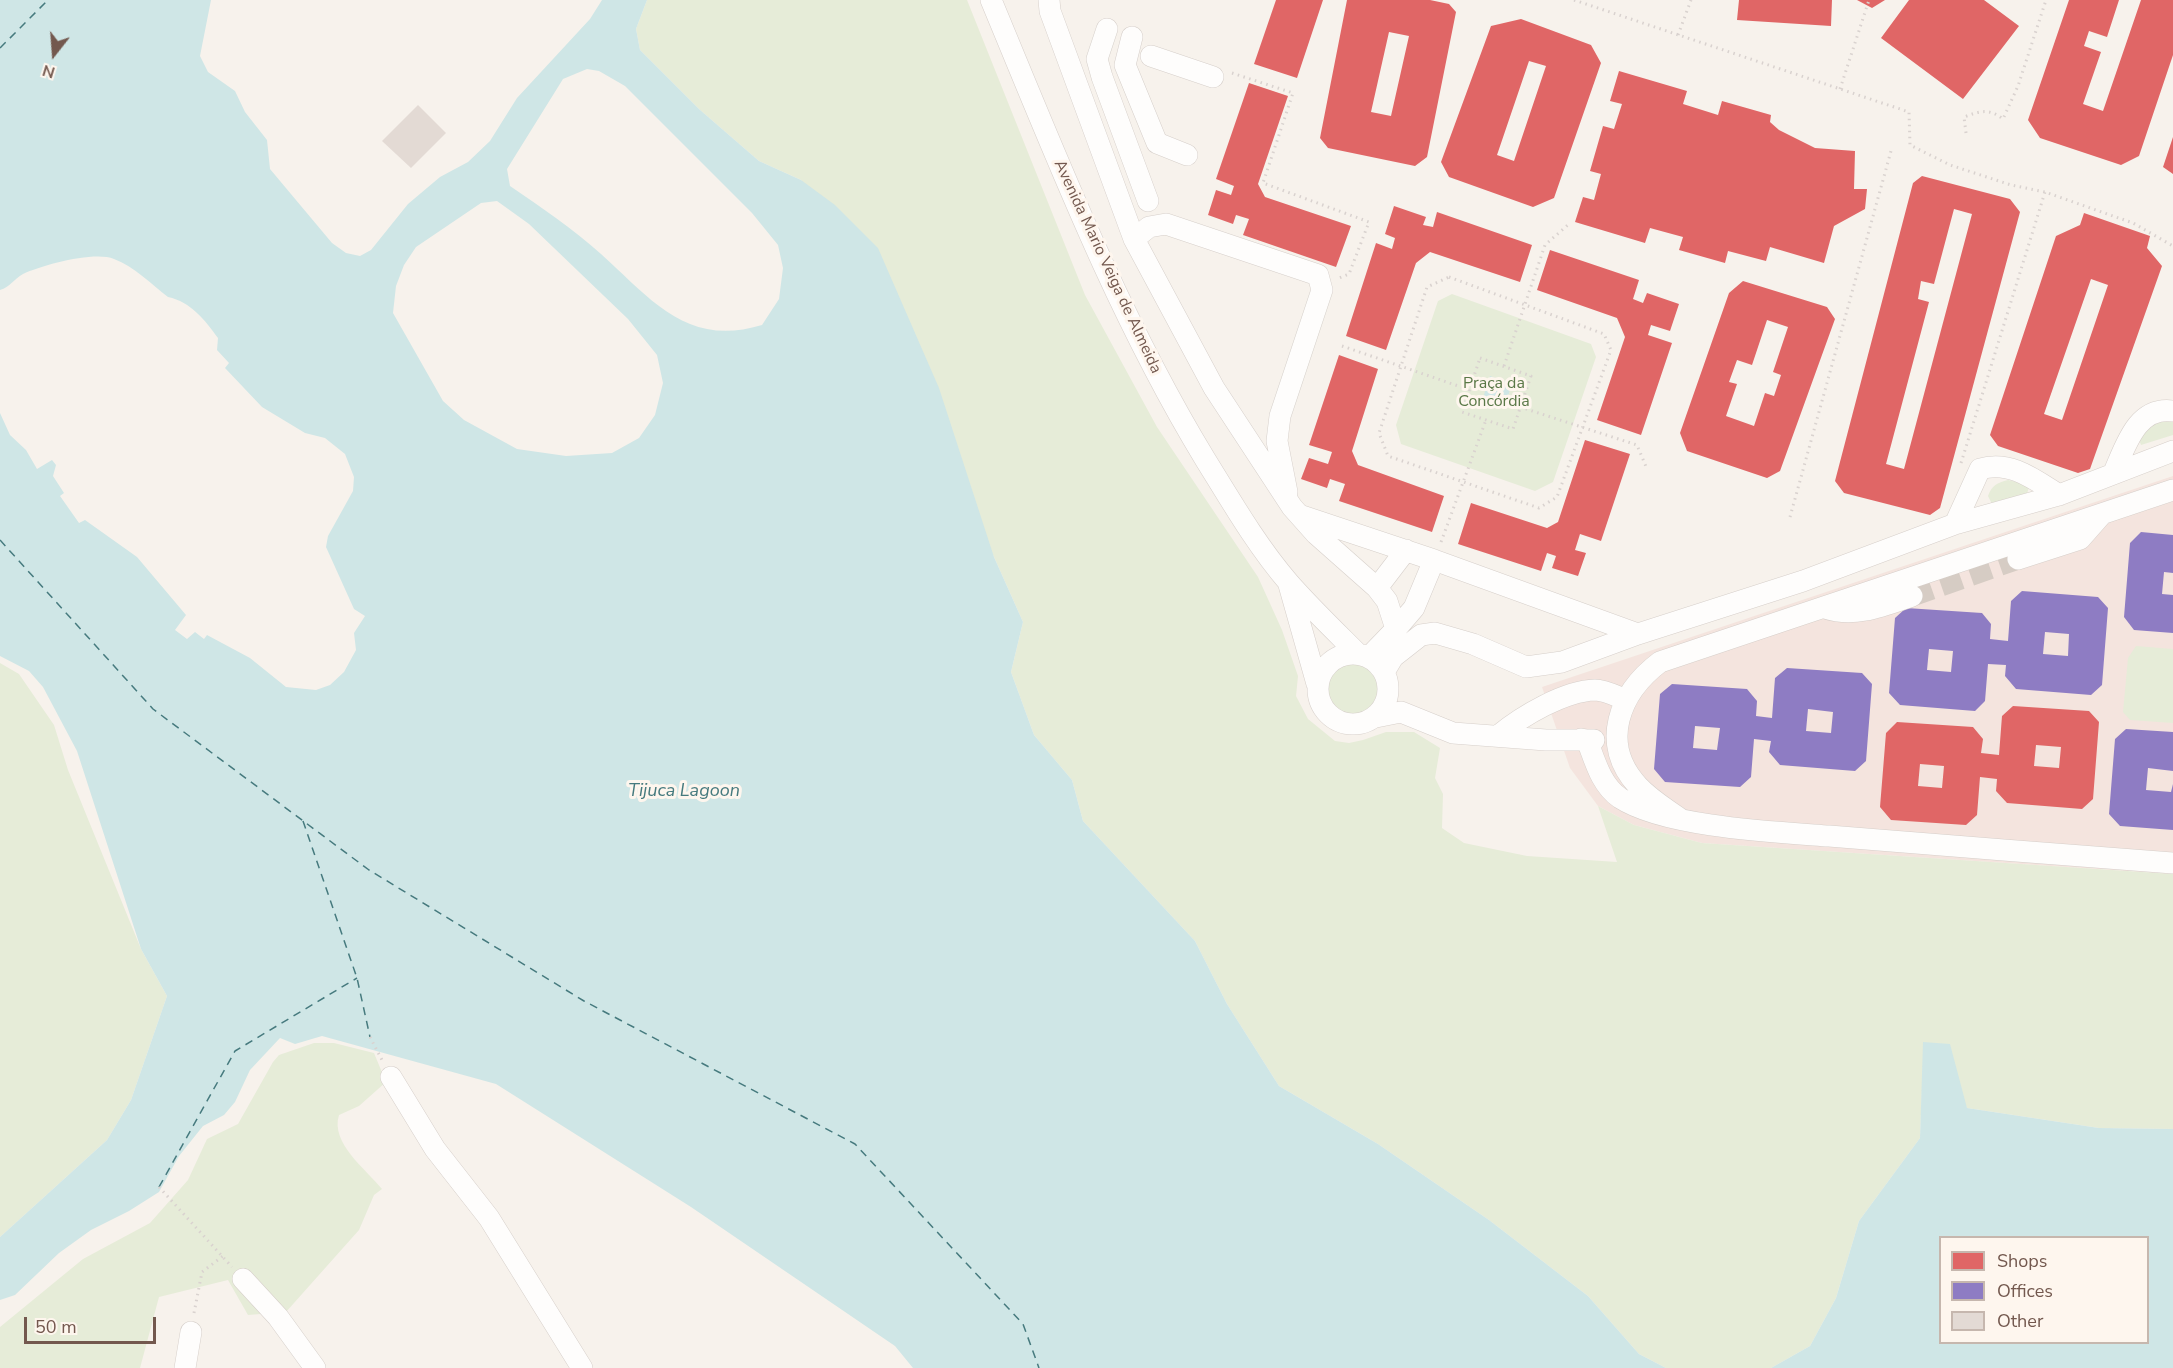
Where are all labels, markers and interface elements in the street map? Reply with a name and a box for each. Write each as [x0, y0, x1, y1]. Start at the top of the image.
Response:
north arrow [24, 24, 84, 84]
text: N [40, 59, 58, 83]
street label: Avenida Mario Veiga de Almeida [1049, 157, 1165, 377]
park label: Praça da Concórdia [1458, 374, 1530, 412]
water label: Tijuca Lagoon [628, 781, 740, 803]
legend [1939, 1236, 2149, 1344]
text: Shops [1997, 1249, 2047, 1273]
text: Offices [1997, 1279, 2053, 1303]
scale bar [27, 1305, 159, 1343]
text: Other [1997, 1309, 2043, 1333]
text: 50 m [35, 1315, 77, 1339]

